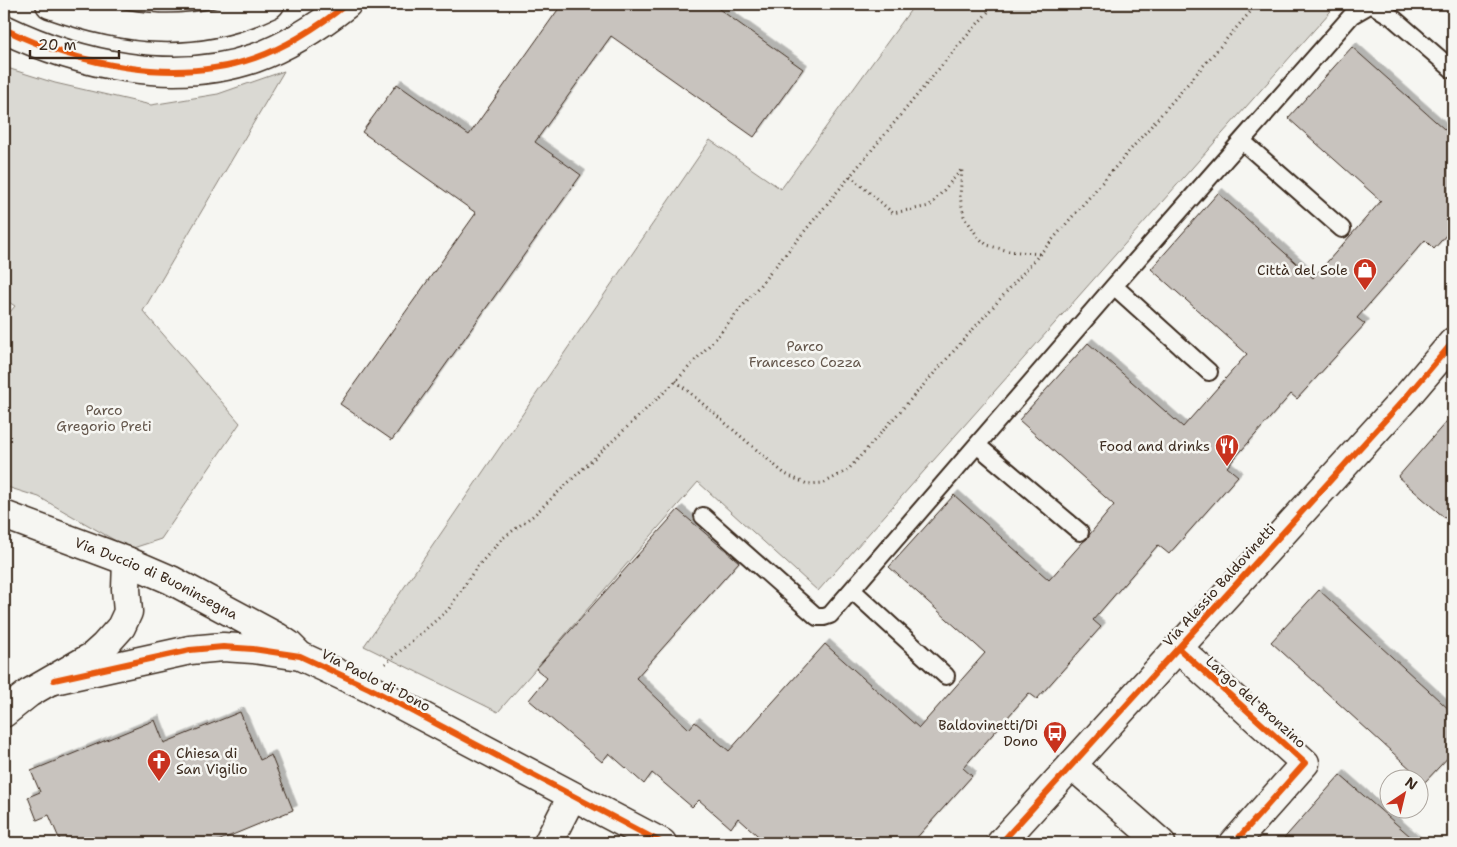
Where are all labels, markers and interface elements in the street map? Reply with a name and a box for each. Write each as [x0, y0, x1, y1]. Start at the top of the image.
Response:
scale bar [30, 28, 119, 60]
text: 20 m [38, 35, 77, 55]
shop icon: Città del Sole [1352, 257, 1378, 291]
place label: Città del Sole [1257, 261, 1348, 279]
park label: Parco Francesco Cozza [749, 337, 862, 371]
park label: Parco Gregorio Preti [56, 401, 152, 435]
restaurant icon: Food and drinks [1214, 433, 1240, 467]
place label: Food and drinks [1099, 437, 1210, 455]
street label: Via Alessio Baldovinetti [1159, 520, 1279, 650]
street label: Via Duccio di Buoninsegna [72, 533, 241, 623]
street label: Via Paolo di Dono [318, 645, 434, 715]
street label: Largo del Bronzino [1202, 652, 1310, 752]
place label: Baldovinetti/Di Dono [938, 716, 1038, 750]
bus stop icon: Baldovinetti/Di Dono [1042, 720, 1068, 754]
place label: Chiesa di San Vigilio [176, 744, 248, 778]
church icon: Chiesa di San Vigilio [146, 748, 172, 782]
north arrow [1380, 770, 1430, 820]
text: N [1402, 773, 1421, 794]

